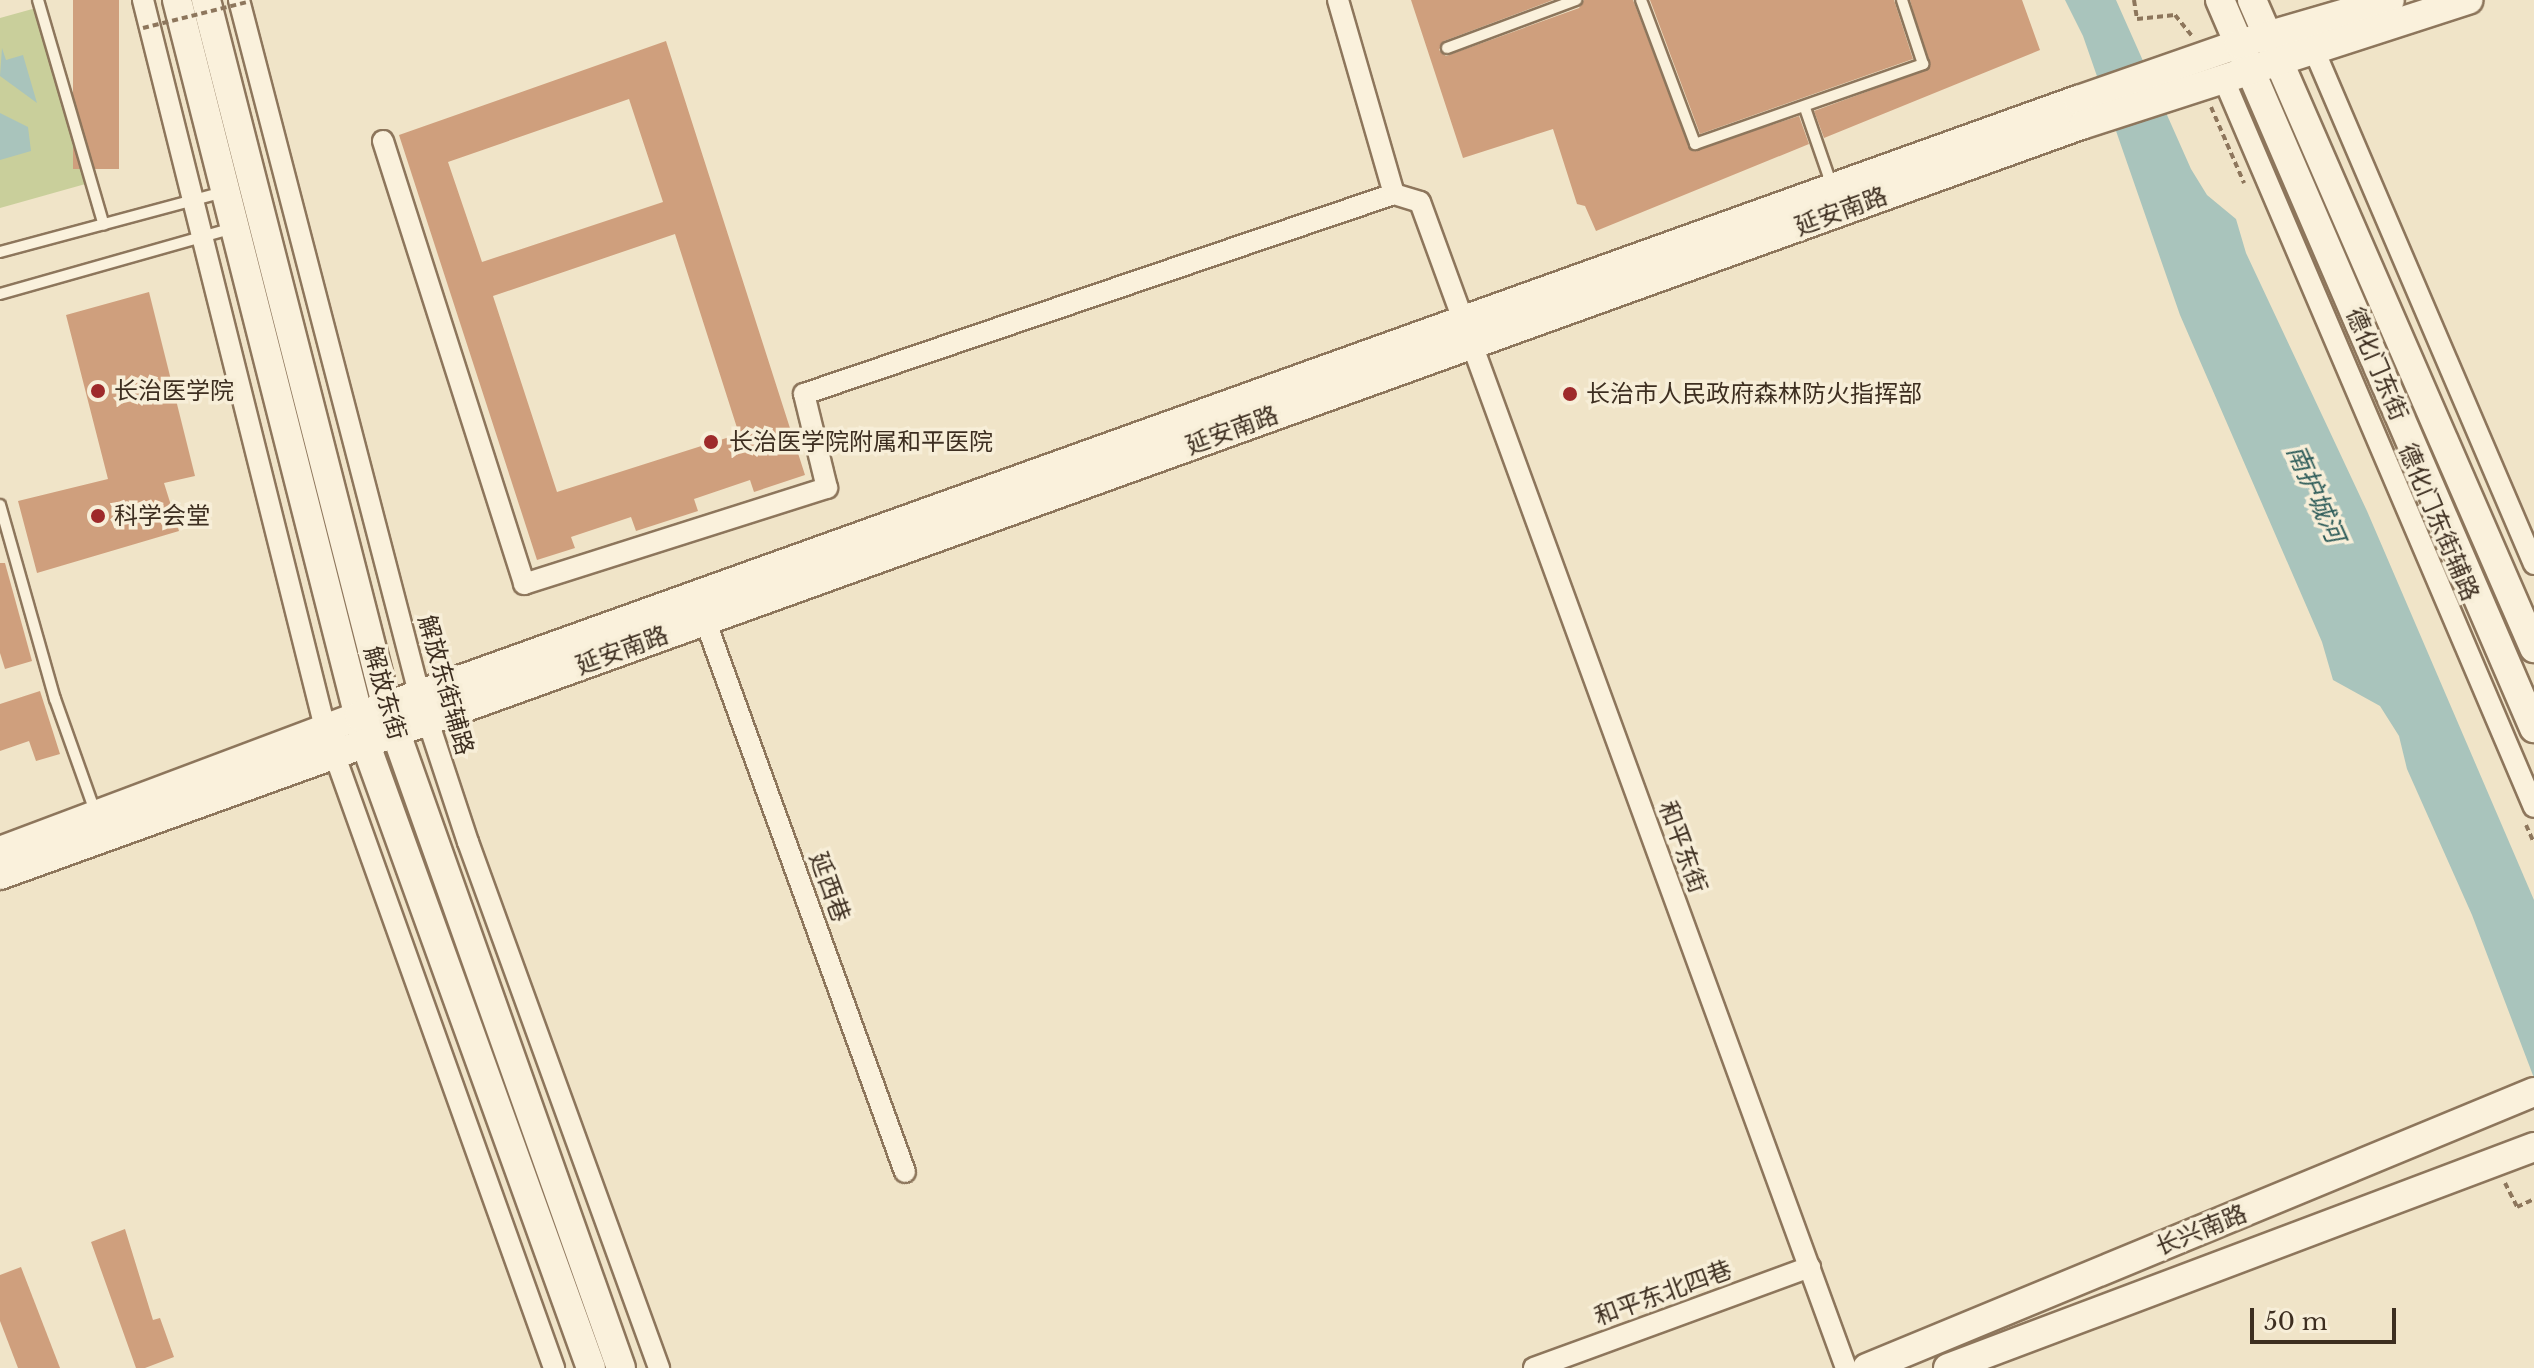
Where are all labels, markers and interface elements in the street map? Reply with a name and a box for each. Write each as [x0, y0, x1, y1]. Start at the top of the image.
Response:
street label: 延安南路 [1791, 181, 1891, 241]
street label: 德化门东街 [2340, 303, 2414, 425]
place label: 长治医学院 [114, 377, 234, 405]
place label: 长治市人民政府森林防火指挥部 [1586, 380, 1922, 408]
marker: 长治医学院 [89, 382, 107, 400]
marker: 长治市人民政府森林防火指挥部 [1561, 385, 1579, 403]
street label: 延安南路 [1182, 400, 1282, 460]
place label: 长治医学院附属和平医院 [729, 428, 993, 456]
marker: 长治医学院附属和平医院 [700, 431, 722, 453]
street label: 德化门东街辅路 [2393, 439, 2485, 605]
water label: 南护城河 [2280, 440, 2350, 548]
place label: 科学会堂 [114, 502, 210, 530]
marker: 科学会堂 [89, 507, 107, 525]
street label: 解放东街辅路 [412, 612, 480, 758]
street label: 延安南路 [572, 620, 672, 680]
street label: 解放东街 [358, 643, 412, 743]
street label: 和平东街 [1653, 797, 1713, 897]
street label: 延西巷 [804, 848, 856, 926]
street label: 长兴南路 [2151, 1199, 2251, 1261]
street label: 和平东北四巷 [1590, 1255, 1736, 1331]
scale bar [2254, 1292, 2400, 1342]
text: 50 m [2264, 1307, 2327, 1336]

